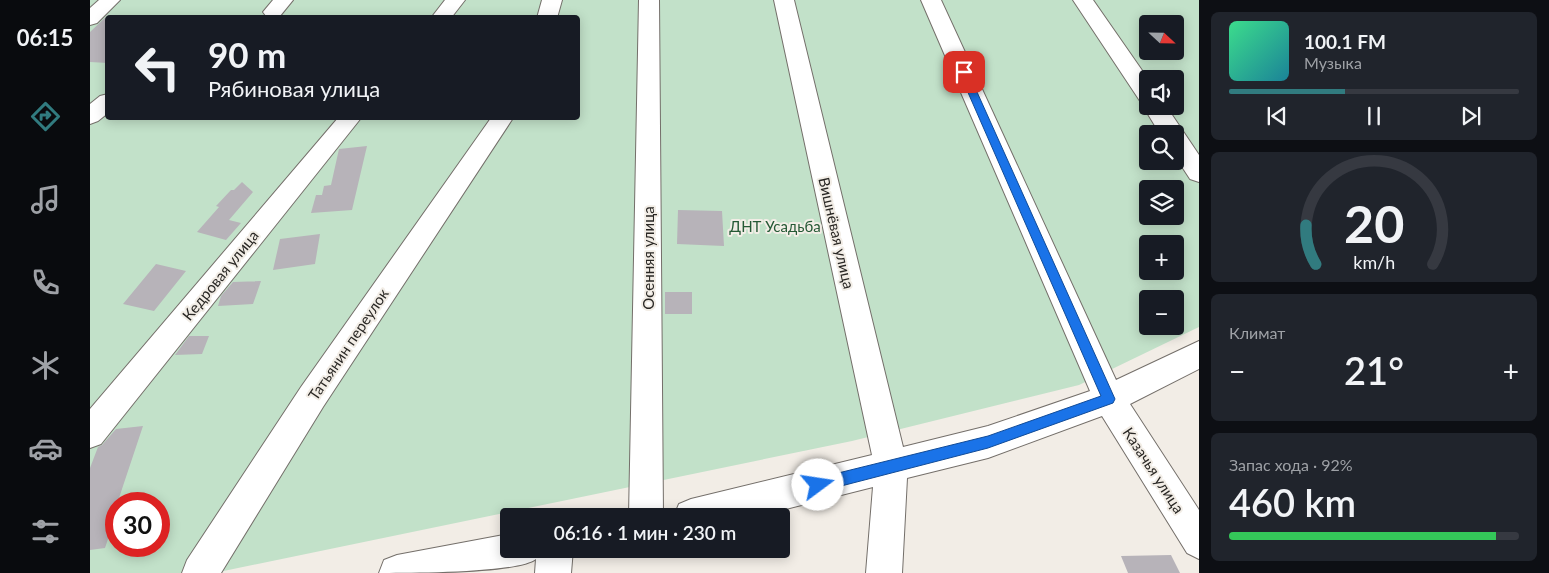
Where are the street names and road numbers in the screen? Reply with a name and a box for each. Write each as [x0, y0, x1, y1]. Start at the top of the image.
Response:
street label: Вишнёвая улица [815, 175, 859, 291]
street label: Осенняя улица [639, 206, 657, 310]
street label: Кедровая улица [178, 226, 262, 324]
street label: Татьянин переулок [304, 285, 392, 403]
street label: Казачья улица [1120, 424, 1188, 516]

